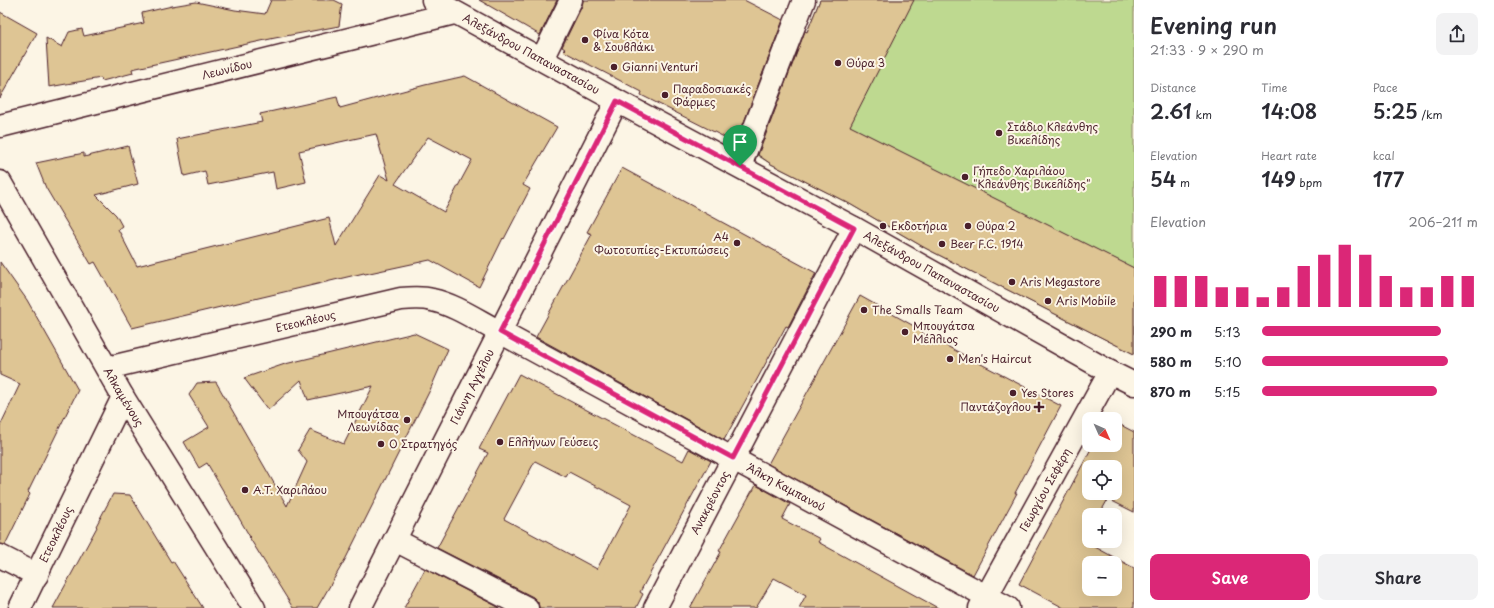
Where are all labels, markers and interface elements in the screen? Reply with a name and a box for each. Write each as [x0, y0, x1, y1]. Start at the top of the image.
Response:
text: Evening run [1150, 8, 1277, 41]
street label: Αλεξάνδρου Παπαναστασίου [460, 9, 603, 98]
button: share [1436, 13, 1478, 55]
place label: Φίνα Κότα & Σουβλάκι [593, 25, 655, 55]
marker: Φίνα Κότα & Σουβλάκι [580, 35, 590, 45]
text: 21:33 · 9 × 290 m [1150, 40, 1264, 59]
place label: Θύρα 3 [846, 54, 885, 71]
street label: Λεωνίδου [200, 55, 254, 83]
place label: Gianni Venturi [622, 58, 698, 75]
marker: Θύρα 3 [833, 58, 843, 68]
marker: Gianni Venturi [609, 62, 619, 72]
text: Distance [1150, 79, 1196, 96]
text: Time [1261, 79, 1287, 96]
text: Pace [1373, 79, 1397, 96]
place label: Παραδοσιακές Φάρμες [673, 80, 752, 110]
marker: Παραδοσιακές Φάρμες [660, 90, 670, 100]
text: 2.61 [1150, 96, 1192, 126]
text: 14:08 [1261, 96, 1317, 126]
text: 5:25 [1373, 96, 1418, 126]
text: km [1192, 106, 1212, 123]
text: /km [1418, 106, 1443, 123]
place label: Στάδιο Κλεάνθης Βικελίδης [1007, 118, 1098, 148]
pin [723, 125, 757, 166]
marker: Στάδιο Κλεάνθης Βικελίδης [994, 128, 1004, 138]
icon: arrive [729, 131, 751, 153]
text: Elevation [1150, 147, 1197, 164]
text: Heart rate [1261, 147, 1317, 164]
text: kcal [1373, 147, 1395, 164]
place label: Γήπεδο Χαριλάου "Κλεάνθης Βικελίδης" [973, 162, 1091, 192]
text: 54 [1150, 164, 1176, 194]
text: 149 [1261, 164, 1296, 194]
text: 177 [1373, 164, 1404, 194]
marker: Γήπεδο Χαριλάου "Κλεάνθης Βικελίδης" [960, 172, 970, 182]
text: m [1176, 174, 1190, 191]
text: bpm [1296, 174, 1322, 191]
text: Elevation [1150, 212, 1206, 231]
text: 206–211 m [1408, 212, 1478, 231]
place label: Εκδοτήρια [891, 217, 947, 234]
place label: Θύρα 2 [976, 217, 1016, 234]
marker: Εκδοτήρια [878, 221, 888, 231]
marker: Θύρα 2 [963, 221, 973, 231]
street label: Αλεξάνδρου Παπαναστασίου [861, 226, 1003, 316]
place label: Α4 Φωτοτυπίες-Εκτυπώσεις [594, 228, 729, 258]
place label: Beer F.C. 1914 [950, 235, 1024, 252]
marker: Α4 Φωτοτυπίες-Εκτυπώσεις [732, 238, 742, 248]
marker: Beer F.C. 1914 [937, 239, 947, 249]
place label: Aris Megastore [1020, 273, 1101, 290]
marker: Aris Megastore [1007, 277, 1017, 287]
place label: Aris Mobile [1056, 292, 1116, 309]
marker: Aris Mobile [1043, 296, 1053, 306]
place label: The Smalls Team [872, 301, 963, 318]
marker: The Smalls Team [859, 305, 869, 315]
street label: Ετεοκλέους [274, 306, 337, 336]
place label: Μπουγάτσα Μέλλιος [913, 317, 975, 347]
text: 290 m [1150, 322, 1192, 341]
text: 5:13 [1214, 322, 1241, 341]
marker: Μπουγάτσα Μέλλιος [900, 327, 910, 337]
street label: Γιάννη Αγγέλου [445, 346, 498, 427]
place label: Men's Haircut [958, 350, 1032, 367]
text: 580 m [1150, 352, 1192, 371]
text: 5:10 [1214, 352, 1241, 371]
marker: Men's Haircut [945, 354, 955, 364]
street label: Αλκαμένους [100, 364, 149, 430]
text: 870 m [1150, 382, 1191, 401]
text: 5:15 [1214, 382, 1240, 401]
place label: Yes Stores [1021, 384, 1074, 401]
marker: Yes Stores [1008, 388, 1018, 398]
place label: Παντάζογλου [961, 398, 1031, 415]
marker: Παντάζογλου [1034, 402, 1044, 412]
place label: Μπουγάτσα Λεωνίδας [337, 405, 400, 435]
north arrow [1082, 412, 1122, 452]
map controls [1082, 412, 1122, 596]
marker: Μπουγάτσα Λεωνίδας [402, 415, 412, 425]
place label: Ελλήνων Γεύσεις [508, 433, 599, 450]
place label: Ο Στρατηγός [389, 435, 458, 452]
marker: Ελλήνων Γεύσεις [495, 437, 505, 447]
marker: Ο Στρατηγός [376, 439, 386, 449]
street label: Γεωργίου Σεφέρη [1015, 445, 1075, 534]
street label: Άλκη Καμπανού [744, 459, 828, 515]
button: locate [1082, 460, 1122, 500]
street label: Ανακρέοντος [686, 467, 734, 537]
place label: Α.Τ. Χαριλάου [253, 481, 327, 498]
marker: Α.Τ. Χαριλάου [240, 485, 250, 495]
street label: Ετεοκλέους [35, 503, 77, 565]
button: + [1082, 508, 1122, 548]
button: Save [1150, 554, 1310, 600]
button: Share [1318, 554, 1478, 600]
button: − [1082, 556, 1122, 596]

